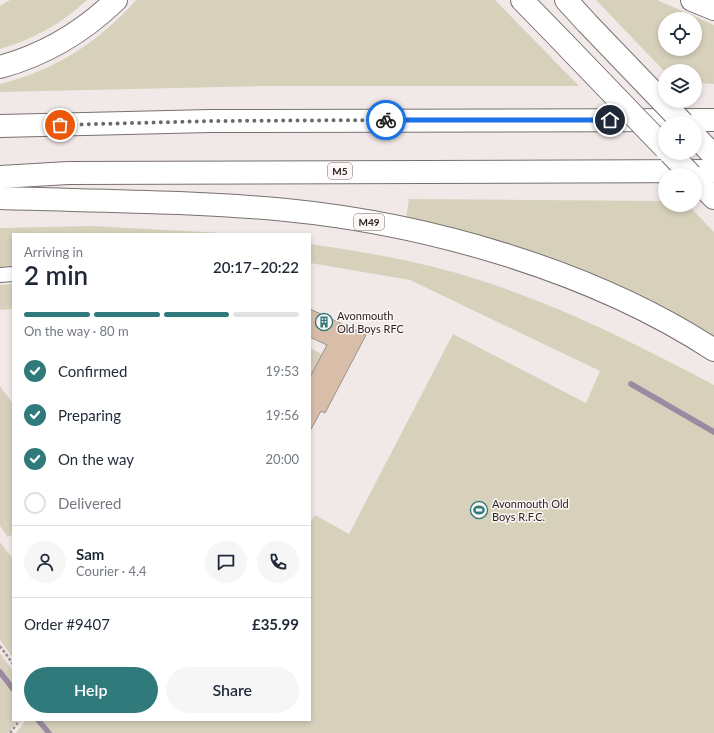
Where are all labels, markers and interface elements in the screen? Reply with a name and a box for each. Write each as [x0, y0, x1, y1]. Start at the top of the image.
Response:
map controls [658, 12, 702, 212]
button: locate [658, 12, 702, 56]
button: layers [658, 64, 702, 108]
courier [366, 100, 406, 140]
pin [593, 103, 627, 137]
pin [43, 108, 77, 142]
icon: bike [375, 109, 397, 131]
icon: home [599, 109, 621, 131]
icon: bag [49, 114, 71, 136]
button: + [658, 116, 702, 160]
road number: M5 [328, 163, 352, 179]
button: − [658, 168, 702, 212]
road number: M49 [354, 214, 384, 230]
text: Arriving in [24, 244, 83, 260]
text: 20:17–20:22 [213, 258, 299, 276]
text: 2 min [24, 259, 88, 291]
place label: Avonmouth Old Boys RFC [337, 309, 405, 335]
building icon: Avonmouth Old Boys RFC [314, 312, 334, 332]
text: On the way · 80 m [24, 323, 129, 339]
icon: check [24, 360, 46, 382]
text: Confirmed [58, 362, 127, 380]
text: 19:53 [266, 363, 299, 379]
icon: check [24, 404, 46, 426]
text: Preparing [58, 406, 121, 424]
text: 19:56 [266, 407, 299, 423]
icon: check [24, 448, 46, 470]
text: On the way [58, 450, 134, 468]
text: 20:00 [266, 451, 299, 467]
text: Delivered [58, 494, 121, 512]
place label: Avonmouth Old Boys R.F.C. [492, 497, 569, 523]
sports icon: Avonmouth Old Boys R.F.C. [469, 500, 489, 520]
button: person [24, 541, 66, 583]
button: chat [205, 541, 247, 583]
button: phone [257, 541, 299, 583]
text: Sam [76, 545, 104, 563]
text: Courier · 4.4 [76, 563, 147, 579]
text: Order #9407 [24, 615, 110, 633]
text: £35.99 [252, 615, 299, 633]
button: Help [24, 667, 158, 713]
button: Share [166, 667, 299, 713]

